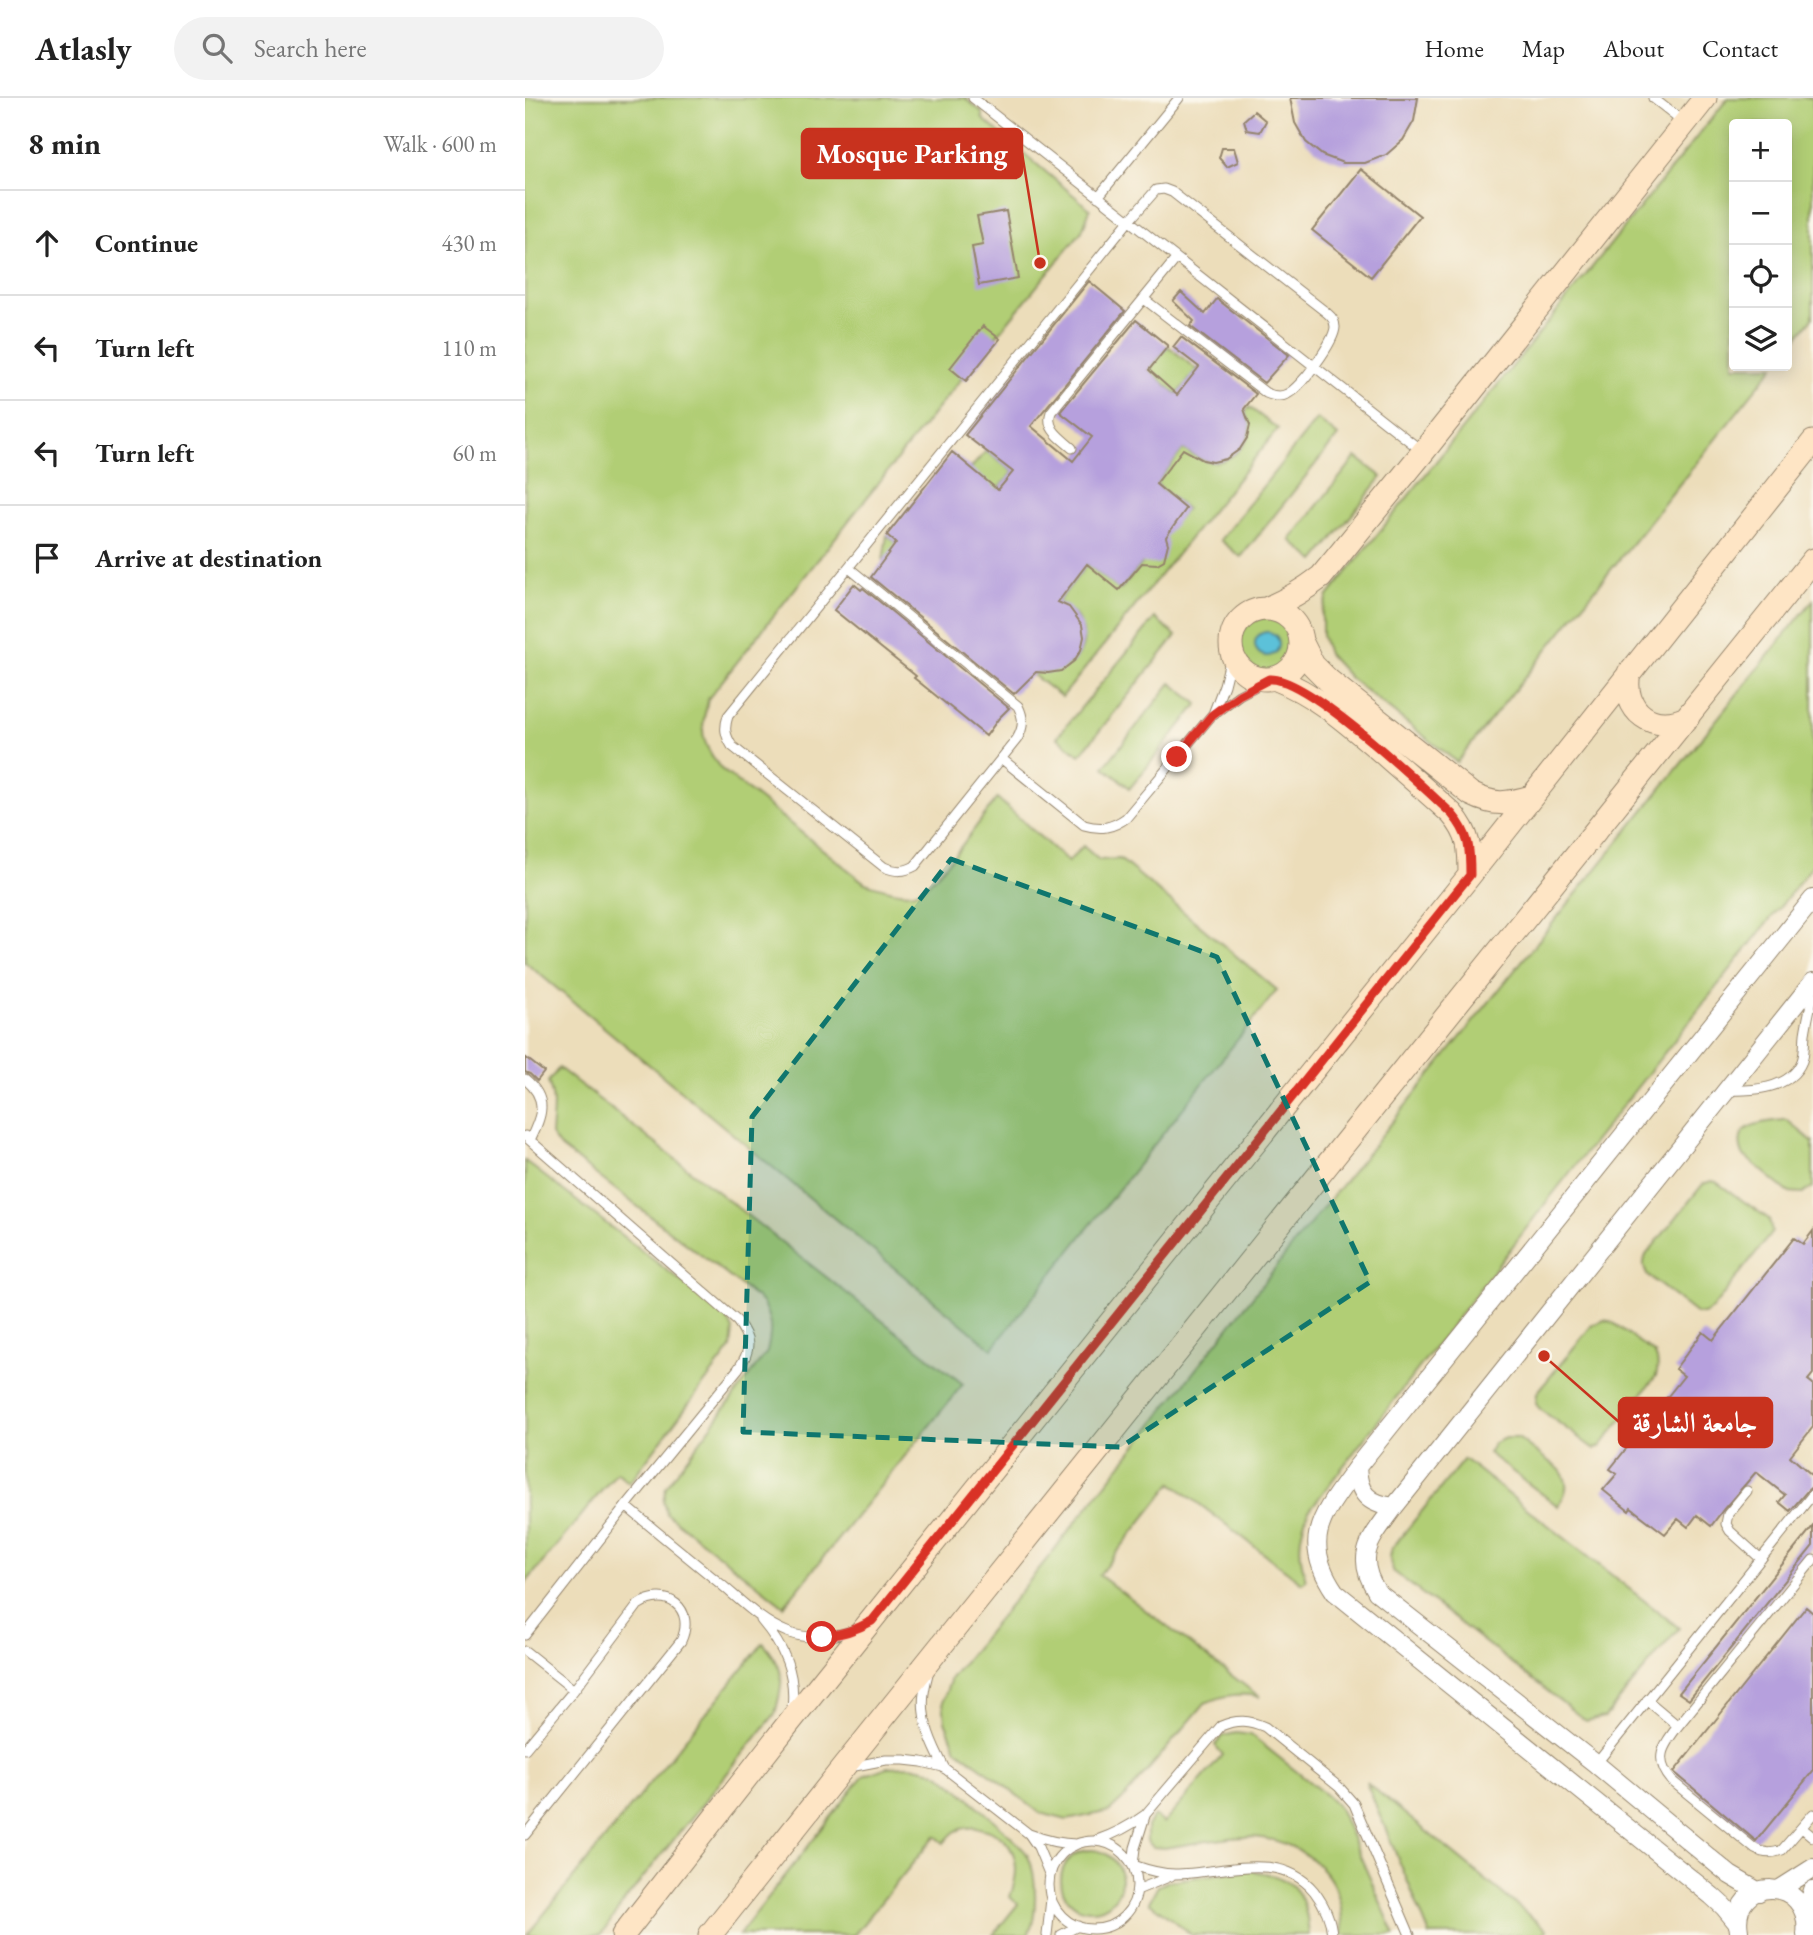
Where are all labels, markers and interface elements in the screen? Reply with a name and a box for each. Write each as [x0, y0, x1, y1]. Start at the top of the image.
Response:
search box [174, 17, 664, 80]
text: Atlasly [35, 27, 132, 70]
icon: search [198, 29, 236, 67]
text: Search here [254, 31, 367, 65]
text: Home [1424, 33, 1484, 64]
text: Map [1522, 33, 1565, 64]
text: About [1603, 33, 1664, 64]
text: Contact [1702, 33, 1778, 64]
map controls [1729, 119, 1792, 371]
button: + [1729, 119, 1792, 182]
text: 8 min [28, 124, 101, 163]
text: Walk · 600 m [383, 129, 497, 159]
callout: Mosque Parking [802, 129, 1022, 178]
text: Mosque Parking [816, 135, 1009, 171]
button: − [1729, 182, 1792, 245]
icon: ahead [28, 224, 66, 262]
text: Continue [95, 226, 198, 260]
text: 430 m [441, 228, 497, 258]
button: locate [1729, 245, 1792, 308]
button: layers [1729, 308, 1792, 371]
icon: left [28, 329, 66, 367]
text: Turn left [95, 331, 194, 365]
text: 110 m [441, 333, 497, 363]
icon: left [28, 434, 66, 472]
text: Turn left [95, 436, 194, 470]
text: 60 m [452, 438, 497, 468]
icon: arrive [28, 539, 66, 577]
text: Arrive at destination [95, 541, 322, 575]
route end [1161, 741, 1192, 772]
callout: جامعة الشارقة [1619, 1398, 1772, 1447]
text: جامعة الشارقة [1632, 1404, 1758, 1440]
route start [806, 1621, 837, 1652]

